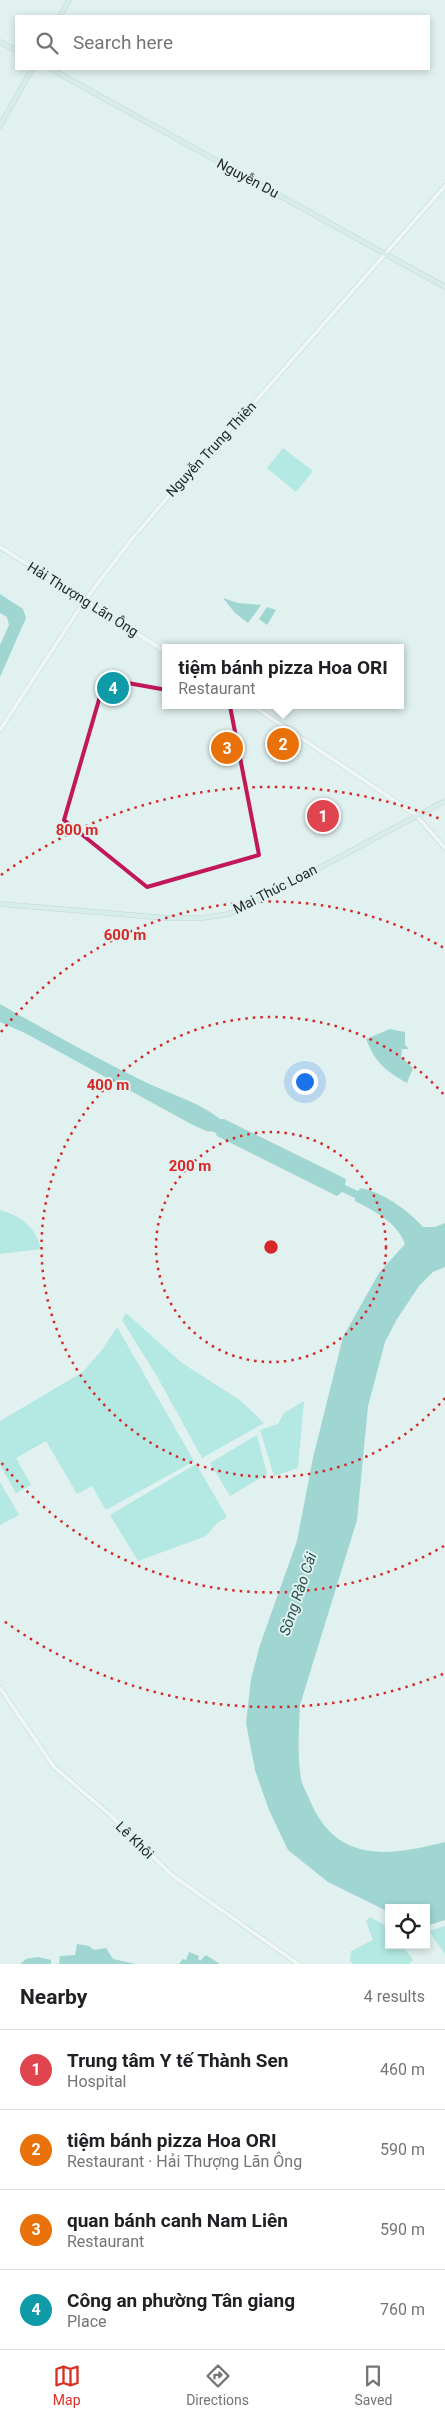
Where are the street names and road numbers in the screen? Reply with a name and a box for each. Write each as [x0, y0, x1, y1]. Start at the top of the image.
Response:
street label: Nguyễn Du [214, 155, 282, 201]
street label: Nguyễn Trung Thiên [163, 398, 259, 500]
street label: Hải Thượng Lãn Ông [25, 558, 142, 640]
street label: Mai Thúc Loan [230, 861, 320, 917]
street label: Lê Khôi [113, 1818, 157, 1862]

